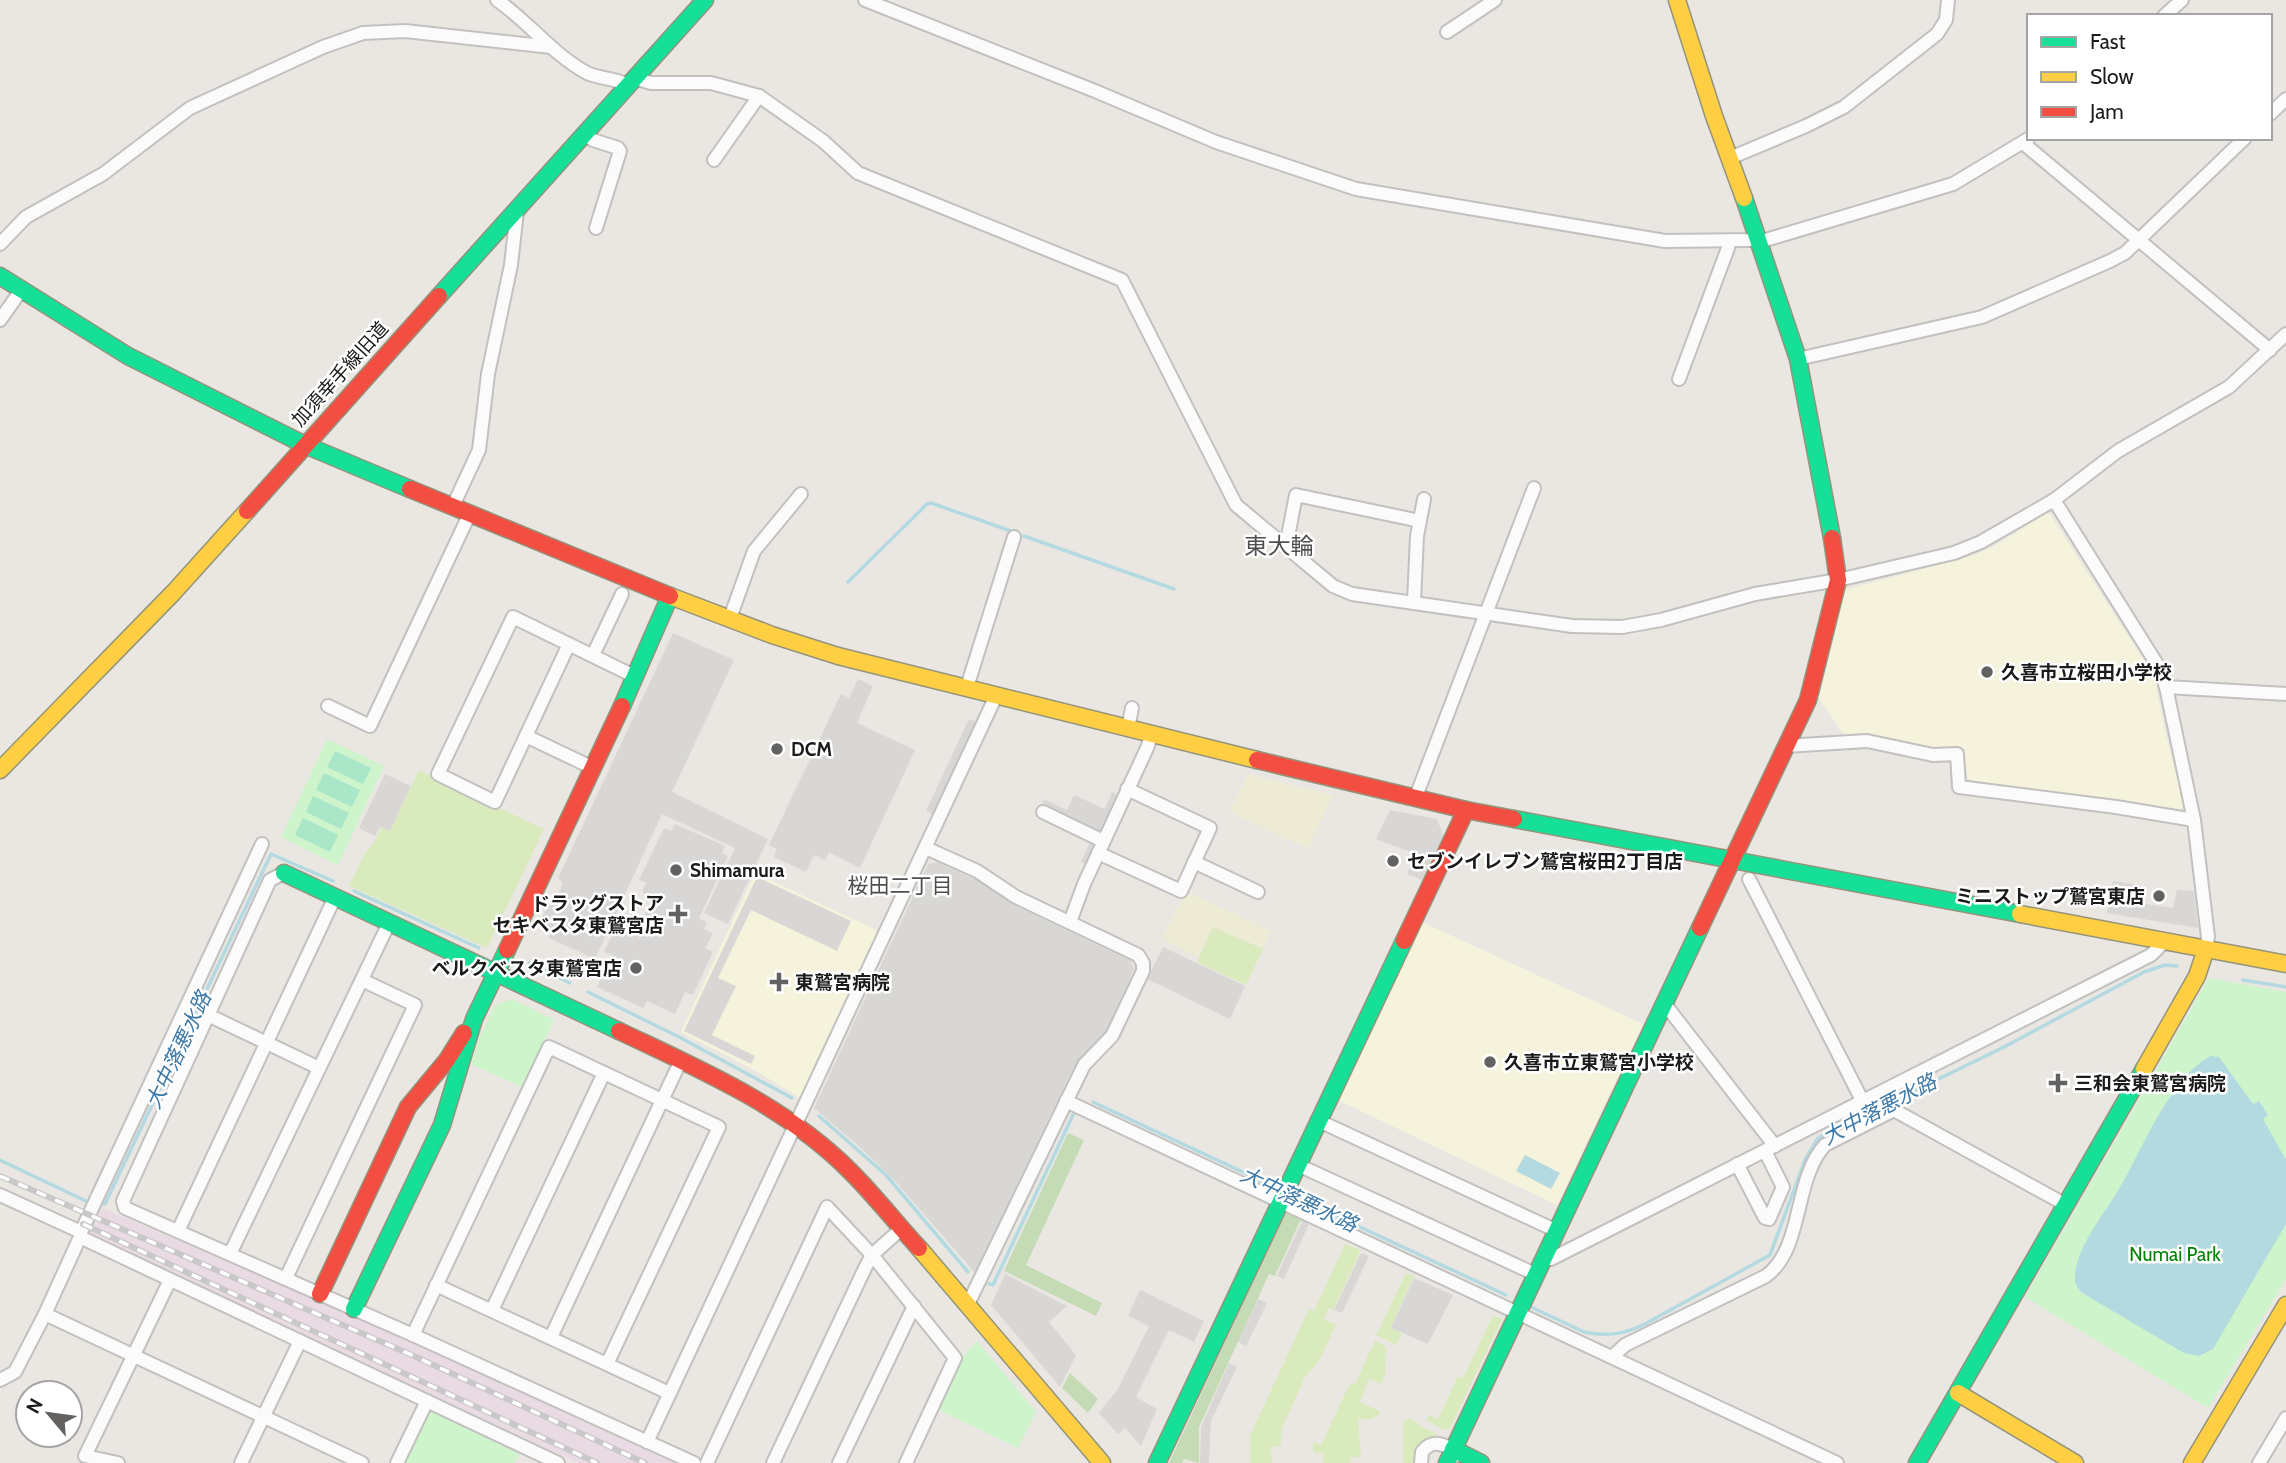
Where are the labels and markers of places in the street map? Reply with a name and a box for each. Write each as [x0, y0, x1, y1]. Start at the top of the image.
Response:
place label: 久喜市立桜田小学校 [2001, 661, 2172, 684]
marker: 久喜市立桜田小学校 [1979, 664, 1995, 680]
place label: DCM [791, 738, 832, 761]
marker: DCM [769, 741, 785, 757]
place label: セブンイレブン鷲宮桜田2丁目店 [1407, 850, 1683, 873]
marker: セブンイレブン鷲宮桜田2丁目店 [1385, 853, 1401, 869]
place label: Shimamura [690, 859, 785, 882]
marker: Shimamura [668, 862, 684, 878]
place label: ミニストップ鷲宮東店 [1955, 885, 2145, 908]
marker: ミニストップ鷲宮東店 [2151, 888, 2167, 904]
place label: ドラッグストア セキベスタ東鷲宮店 [493, 892, 664, 937]
marker: ドラッグストア セキベスタ東鷲宮店 [670, 906, 686, 922]
place label: ベルクベスタ東鷲宮店 [432, 957, 622, 980]
marker: ベルクベスタ東鷲宮店 [628, 960, 644, 976]
place label: 東鷲宮病院 [795, 971, 890, 994]
marker: 東鷲宮病院 [769, 972, 789, 992]
place label: 久喜市立東鷲宮小学校 [1504, 1051, 1694, 1074]
marker: 久喜市立東鷲宮小学校 [1482, 1054, 1498, 1070]
place label: 三和会東鷲宮病院 [2074, 1072, 2226, 1095]
marker: 三和会東鷲宮病院 [2048, 1073, 2068, 1093]

